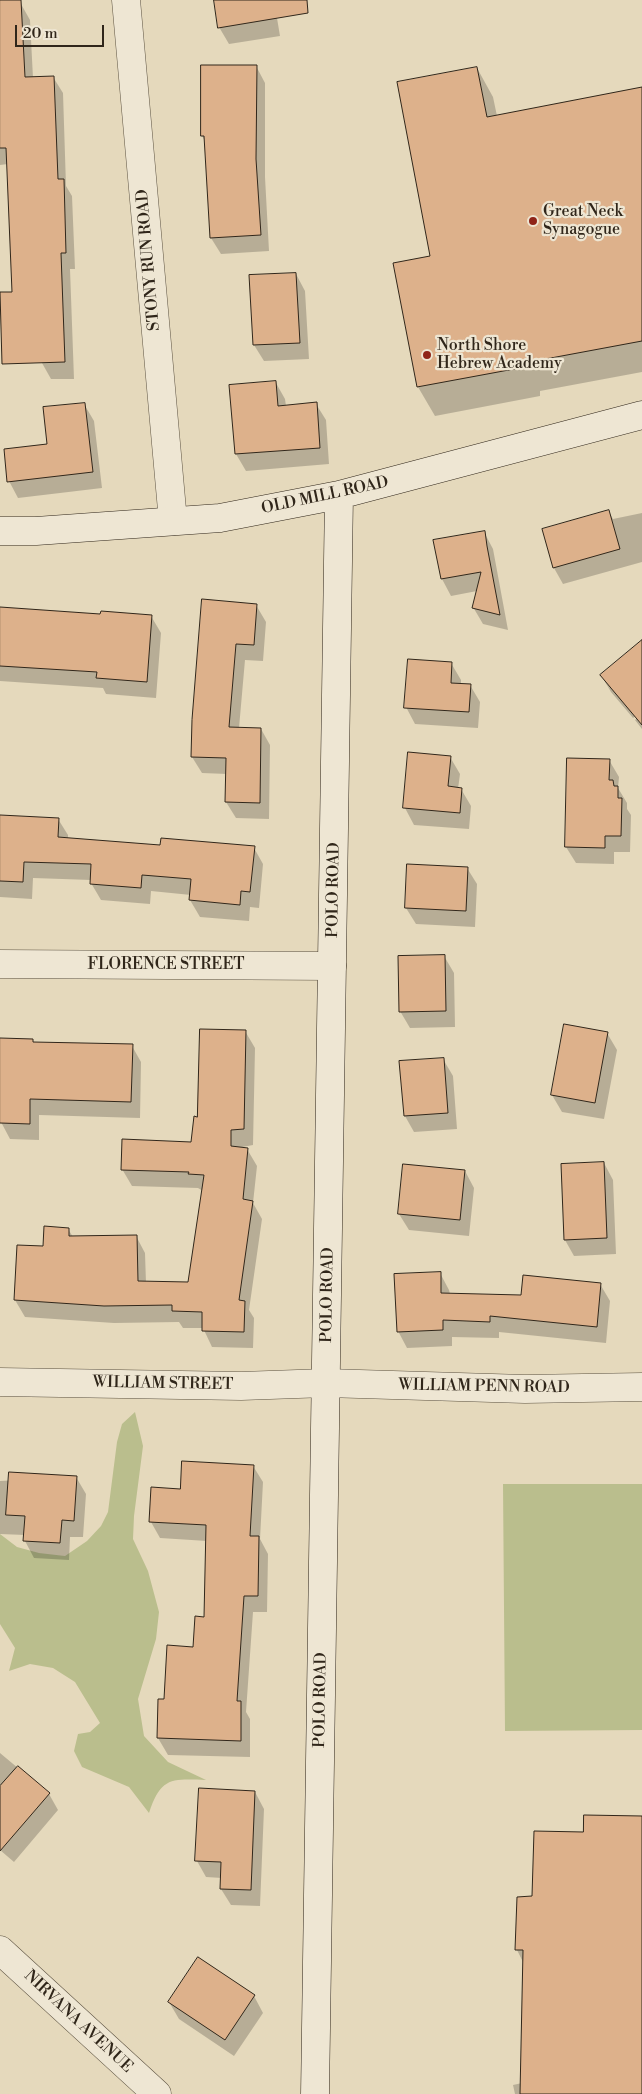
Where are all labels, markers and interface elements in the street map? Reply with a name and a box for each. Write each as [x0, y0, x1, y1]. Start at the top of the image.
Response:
scale bar [18, 15, 106, 47]
text: 20 m [23, 24, 58, 43]
street label: STONY RUN ROAD [133, 188, 165, 332]
place label: Great Neck Synagogue [543, 202, 623, 240]
marker: Great Neck Synagogue [527, 215, 539, 227]
place label: North Shore Hebrew Academy [437, 336, 562, 374]
marker: North Shore Hebrew Academy [421, 349, 433, 361]
street label: OLD MILL ROAD [260, 473, 390, 519]
street label: POLO ROAD [324, 842, 344, 938]
street label: FLORENCE STREET [87, 955, 245, 975]
street label: POLO ROAD [318, 1247, 338, 1343]
street label: WILLIAM STREET [92, 1373, 234, 1395]
street label: WILLIAM PENN ROAD [398, 1376, 570, 1398]
street label: POLO ROAD [311, 1652, 331, 1748]
street label: NIRVANA AVENUE [20, 1967, 136, 2077]

